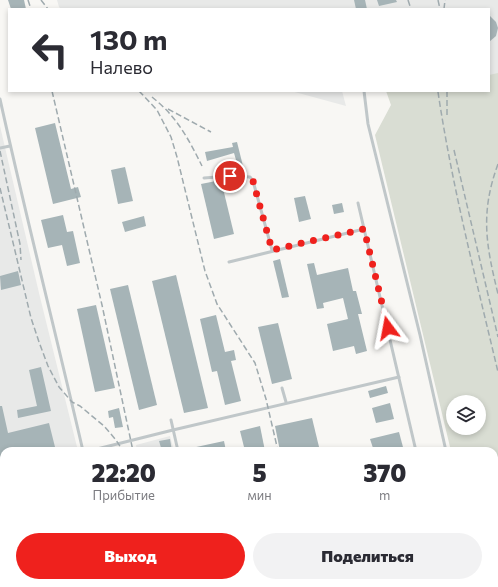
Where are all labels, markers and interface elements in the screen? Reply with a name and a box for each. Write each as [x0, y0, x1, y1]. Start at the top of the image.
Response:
text: 130 m [90, 22, 167, 56]
icon: left [24, 24, 76, 76]
text: Налево [90, 56, 153, 78]
pin [213, 159, 247, 193]
icon: arrive [219, 165, 241, 187]
position arrow [367, 307, 409, 349]
map controls [446, 395, 486, 435]
button: layers [446, 395, 486, 435]
text: 22:20 [92, 458, 156, 487]
text: 5 [252, 458, 267, 487]
text: 370 [363, 458, 406, 487]
text: Прибытие [92, 487, 155, 503]
text: мин [247, 487, 272, 503]
text: m [379, 487, 390, 503]
button: Выход [16, 533, 245, 579]
button: Поделиться [253, 533, 482, 579]

